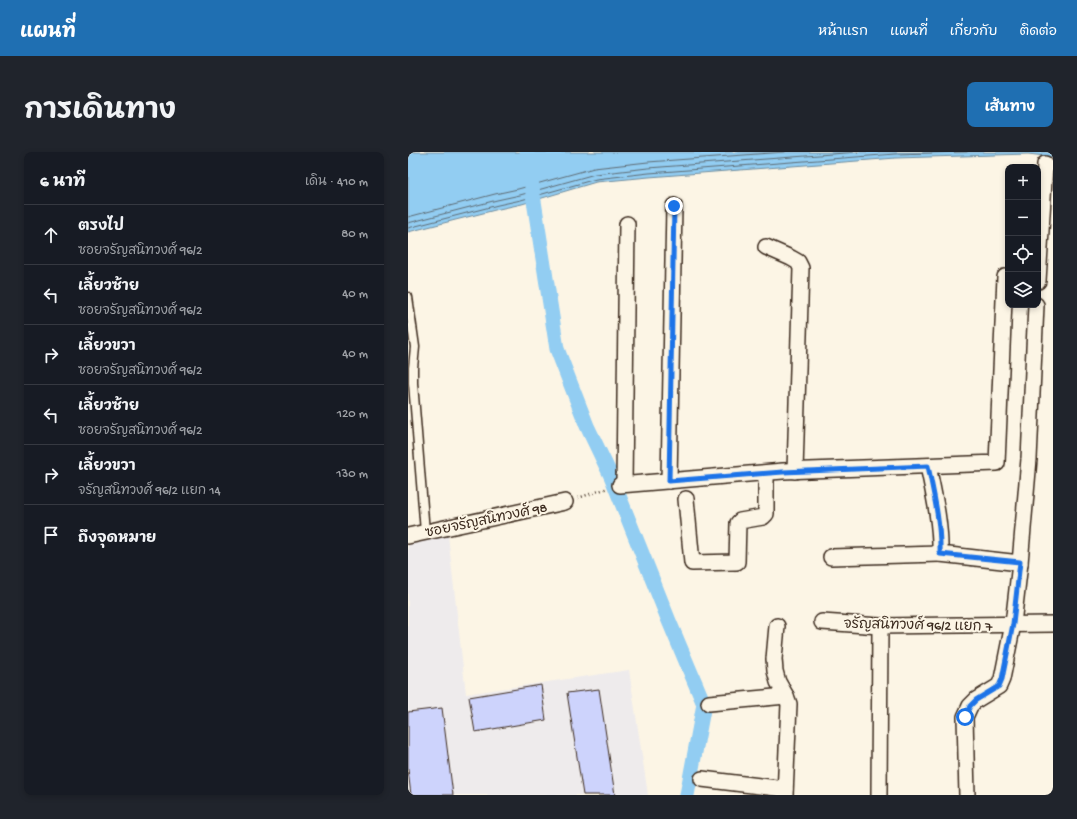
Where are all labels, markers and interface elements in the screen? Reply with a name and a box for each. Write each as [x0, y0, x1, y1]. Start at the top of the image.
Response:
text: แผนที่ [20, 22, 76, 45]
text: หน้าแรก [818, 24, 868, 41]
text: แผนที่ [890, 24, 928, 41]
text: เกี่ยวกับ [950, 24, 997, 41]
text: ติดต่อ [1019, 24, 1057, 41]
button: เส้นทาง [967, 82, 1053, 127]
text: การเดินทาง [24, 96, 176, 129]
map controls [1005, 164, 1041, 308]
button: + [1005, 164, 1041, 200]
text: 6 นาที [40, 173, 85, 193]
text: เดิน · 410 m [305, 175, 368, 190]
route end [665, 197, 683, 215]
button: − [1005, 200, 1041, 236]
text: ตรงไป [78, 218, 124, 236]
icon: ahead [40, 224, 62, 246]
text: 80 m [341, 227, 368, 242]
button: locate [1005, 236, 1041, 272]
text: ซอยจรัญสนิทวงศ์ 96/2 [78, 244, 202, 259]
button: layers [1005, 272, 1041, 308]
text: เลี้ยวซ้าย [78, 278, 139, 296]
icon: left [40, 284, 62, 306]
text: 40 m [342, 287, 368, 302]
text: ซอยจรัญสนิทวงศ์ 96/2 [78, 304, 202, 319]
text: เลี้ยวขวา [78, 338, 136, 356]
icon: right [40, 344, 62, 366]
text: 40 m [342, 347, 368, 362]
text: ซอยจรัญสนิทวงศ์ 96/2 [78, 364, 202, 379]
text: เลี้ยวซ้าย [78, 398, 139, 416]
icon: left [40, 404, 62, 426]
text: 120 m [337, 407, 368, 422]
text: ซอยจรัญสนิทวงศ์ 96/2 [78, 424, 202, 439]
text: เลี้ยวขวา [78, 458, 136, 476]
icon: right [40, 464, 62, 486]
text: 130 m [336, 467, 368, 482]
text: จรัญสนิทวงศ์ 96/2 แยก 14 [78, 484, 221, 499]
street label: ซอยจรัญสนิทวงศ์ 98 [423, 497, 549, 543]
icon: arrive [40, 524, 62, 546]
text: ถึงจุดหมาย [78, 530, 156, 548]
street label: จรัญสนิทวงศ์ 96/2 แยก 7 [843, 614, 993, 636]
route start [956, 708, 974, 726]

